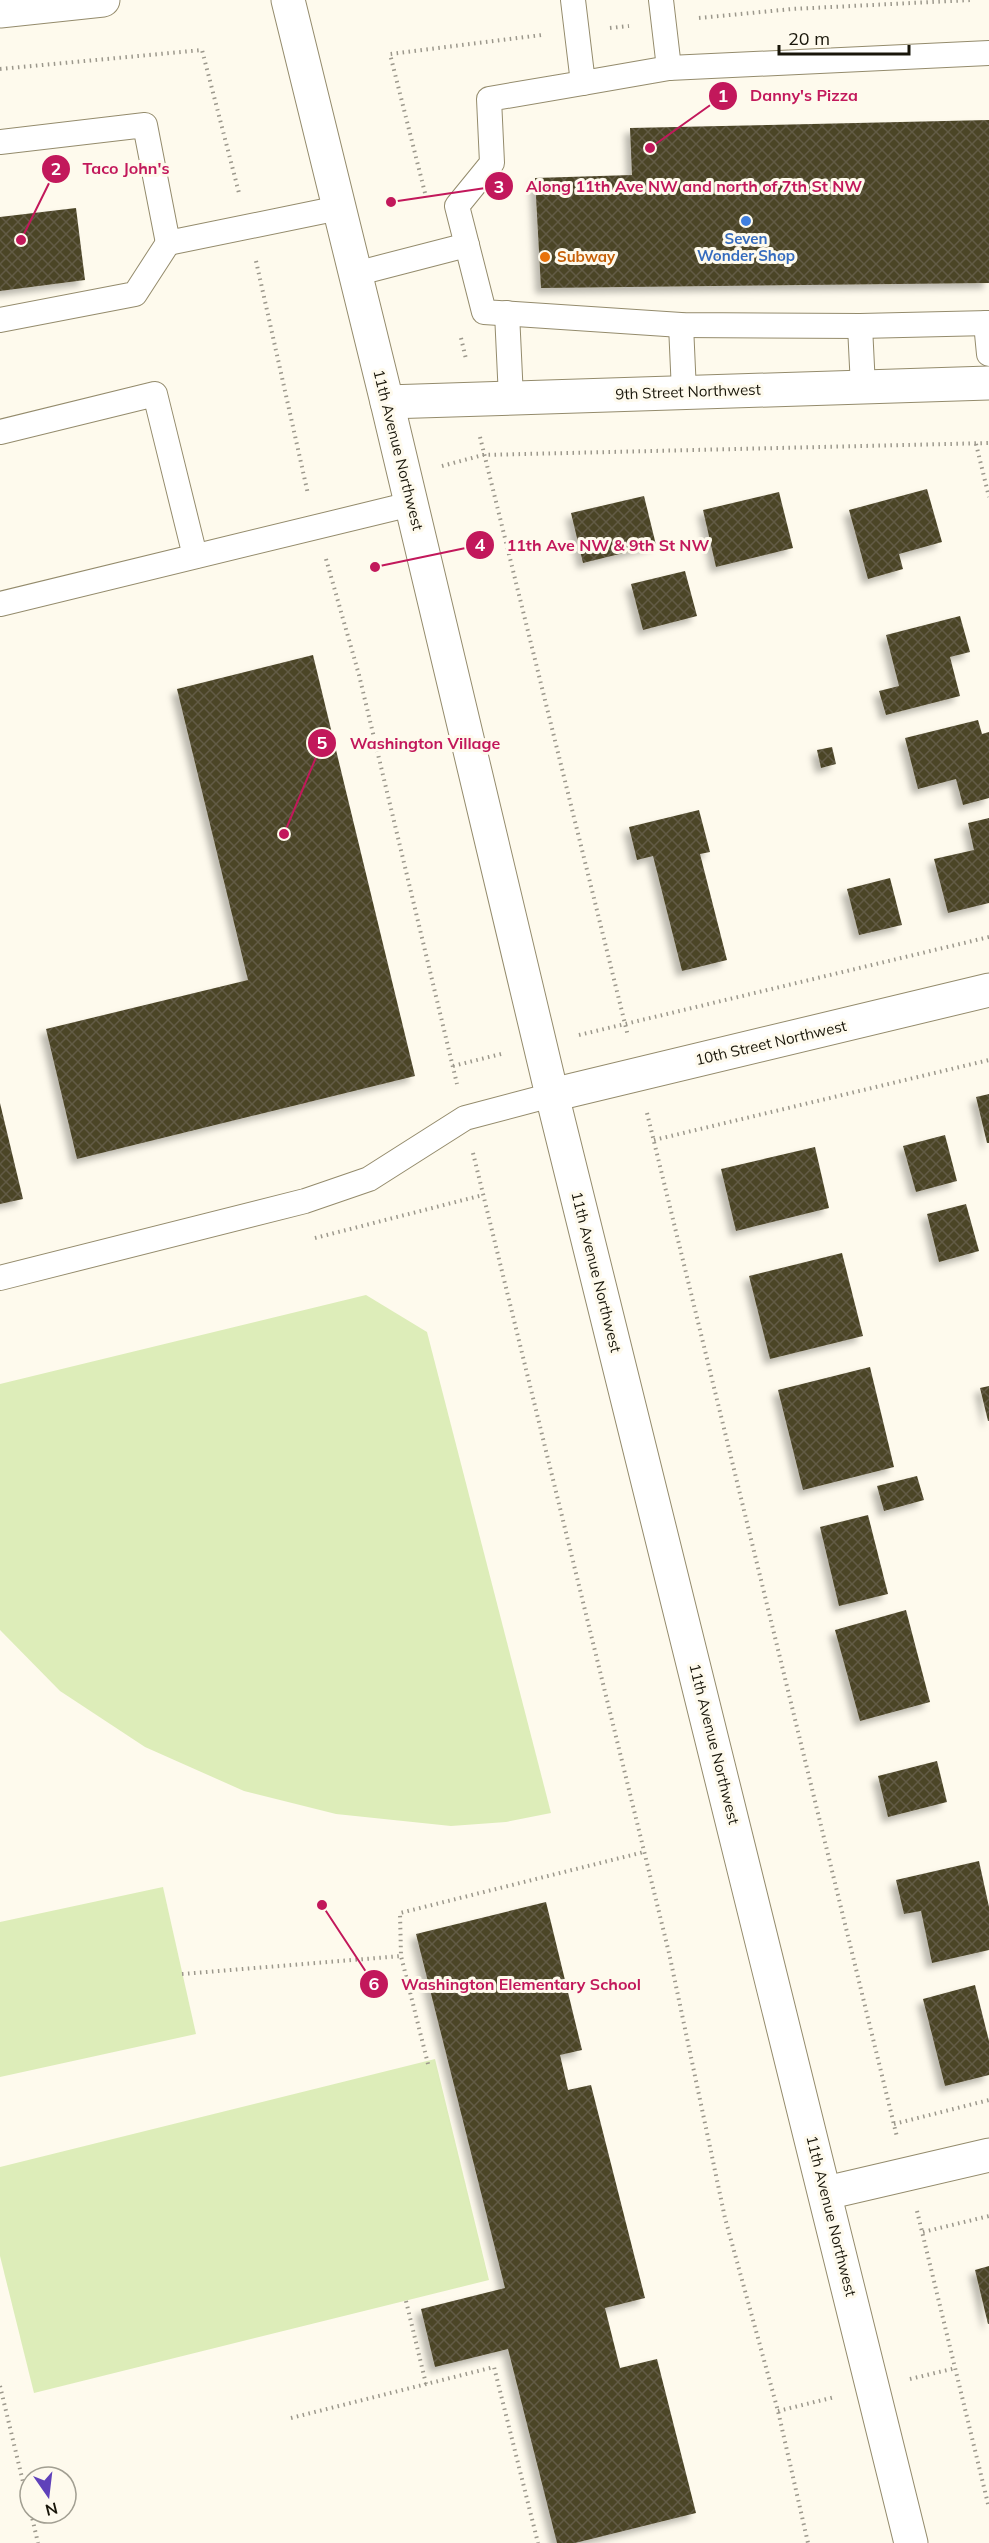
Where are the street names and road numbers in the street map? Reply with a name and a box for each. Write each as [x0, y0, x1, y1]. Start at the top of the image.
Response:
street label: 11th Avenue Northwest [369, 367, 428, 532]
street label: 9th Street Northwest [615, 379, 761, 404]
street label: 10th Street Northwest [693, 1016, 848, 1069]
street label: 11th Avenue Northwest [567, 1189, 626, 1354]
street label: 11th Avenue Northwest [685, 1661, 744, 1826]
street label: 11th Avenue Northwest [802, 2133, 861, 2298]

